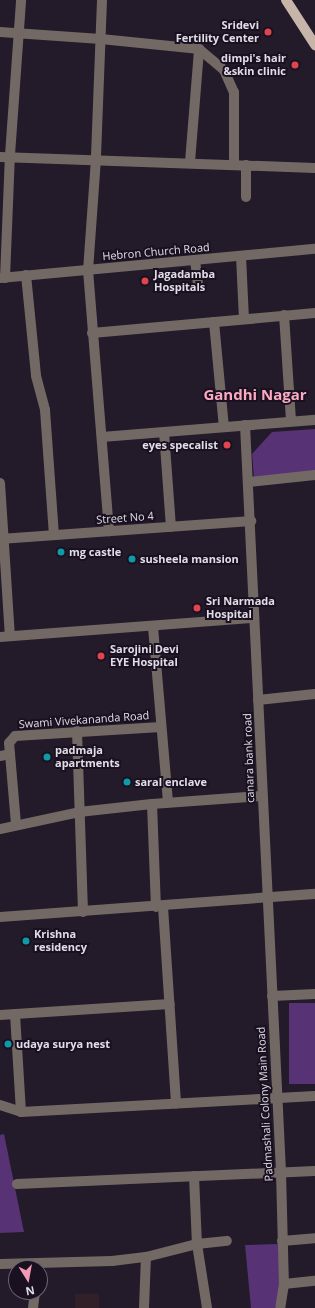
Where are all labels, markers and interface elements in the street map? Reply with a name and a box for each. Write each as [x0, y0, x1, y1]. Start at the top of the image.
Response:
place label: Sridevi Fertility Center [176, 19, 259, 45]
marker: Sridevi Fertility Center [262, 26, 274, 38]
place label: dimpi's hair &skin clinic [221, 52, 286, 78]
marker: dimpi's hair &skin clinic [289, 59, 301, 71]
street label: Hebron Church Road [102, 241, 210, 263]
place label: Jagadamba Hospitals [154, 268, 215, 294]
marker: Jagadamba Hospitals [139, 275, 151, 287]
district label: Gandhi Nagar [203, 386, 307, 404]
place label: eyes specalist [142, 438, 218, 452]
marker: eyes specalist [221, 439, 233, 451]
street label: Street No 4 [96, 509, 154, 527]
place label: mg castle [69, 545, 121, 559]
marker: mg castle [56, 547, 66, 557]
place label: susheela mansion [140, 552, 239, 566]
marker: susheela mansion [127, 554, 137, 564]
place label: Sri Narmada Hospital [206, 595, 275, 621]
marker: Sri Narmada Hospital [191, 602, 203, 614]
place label: Sarojini Devi EYE Hospital [110, 643, 179, 669]
marker: Sarojini Devi EYE Hospital [95, 650, 107, 662]
street label: Swami Vivekananda Road [18, 709, 150, 731]
street label: canara bank road [241, 713, 257, 803]
place label: padmaja apartments [55, 744, 120, 770]
marker: padmaja apartments [42, 752, 52, 762]
place label: saral enclave [135, 775, 207, 789]
marker: saral enclave [122, 777, 132, 787]
place label: Krishna residency [34, 928, 87, 954]
marker: Krishna residency [21, 936, 31, 946]
street label: Padmashali Colony Main Road [254, 1026, 276, 1182]
place label: udaya surya nest [16, 1037, 110, 1051]
marker: udaya surya nest [3, 1039, 13, 1049]
north arrow [8, 1260, 48, 1300]
text: N [24, 1283, 36, 1300]

